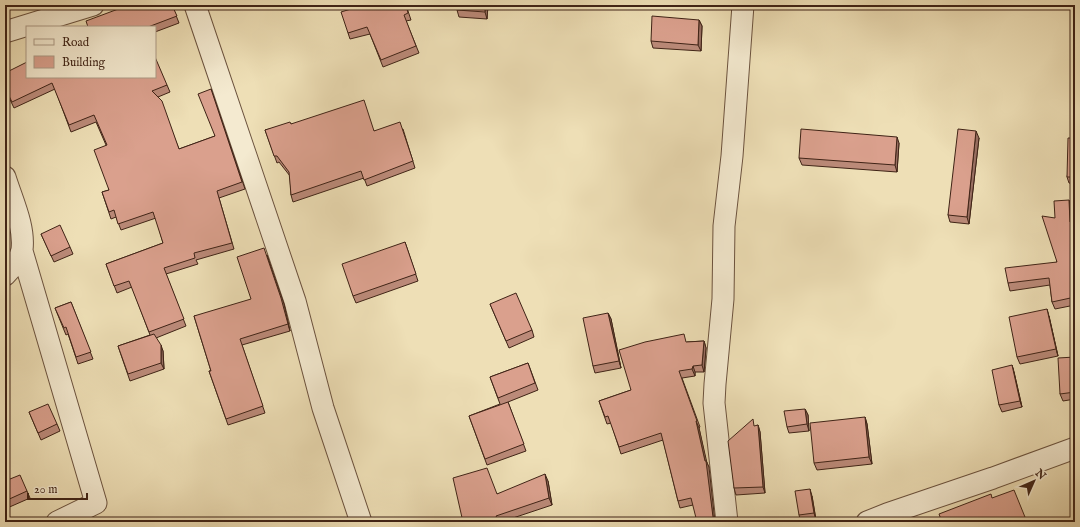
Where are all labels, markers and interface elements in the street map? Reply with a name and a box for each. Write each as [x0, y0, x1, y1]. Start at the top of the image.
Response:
legend [26, 26, 156, 78]
text: Road [62, 35, 90, 50]
text: Building [62, 55, 106, 70]
north arrow [1014, 461, 1054, 501]
text: N [1031, 466, 1049, 483]
scale bar [28, 475, 87, 501]
text: 20 m [34, 482, 57, 497]

